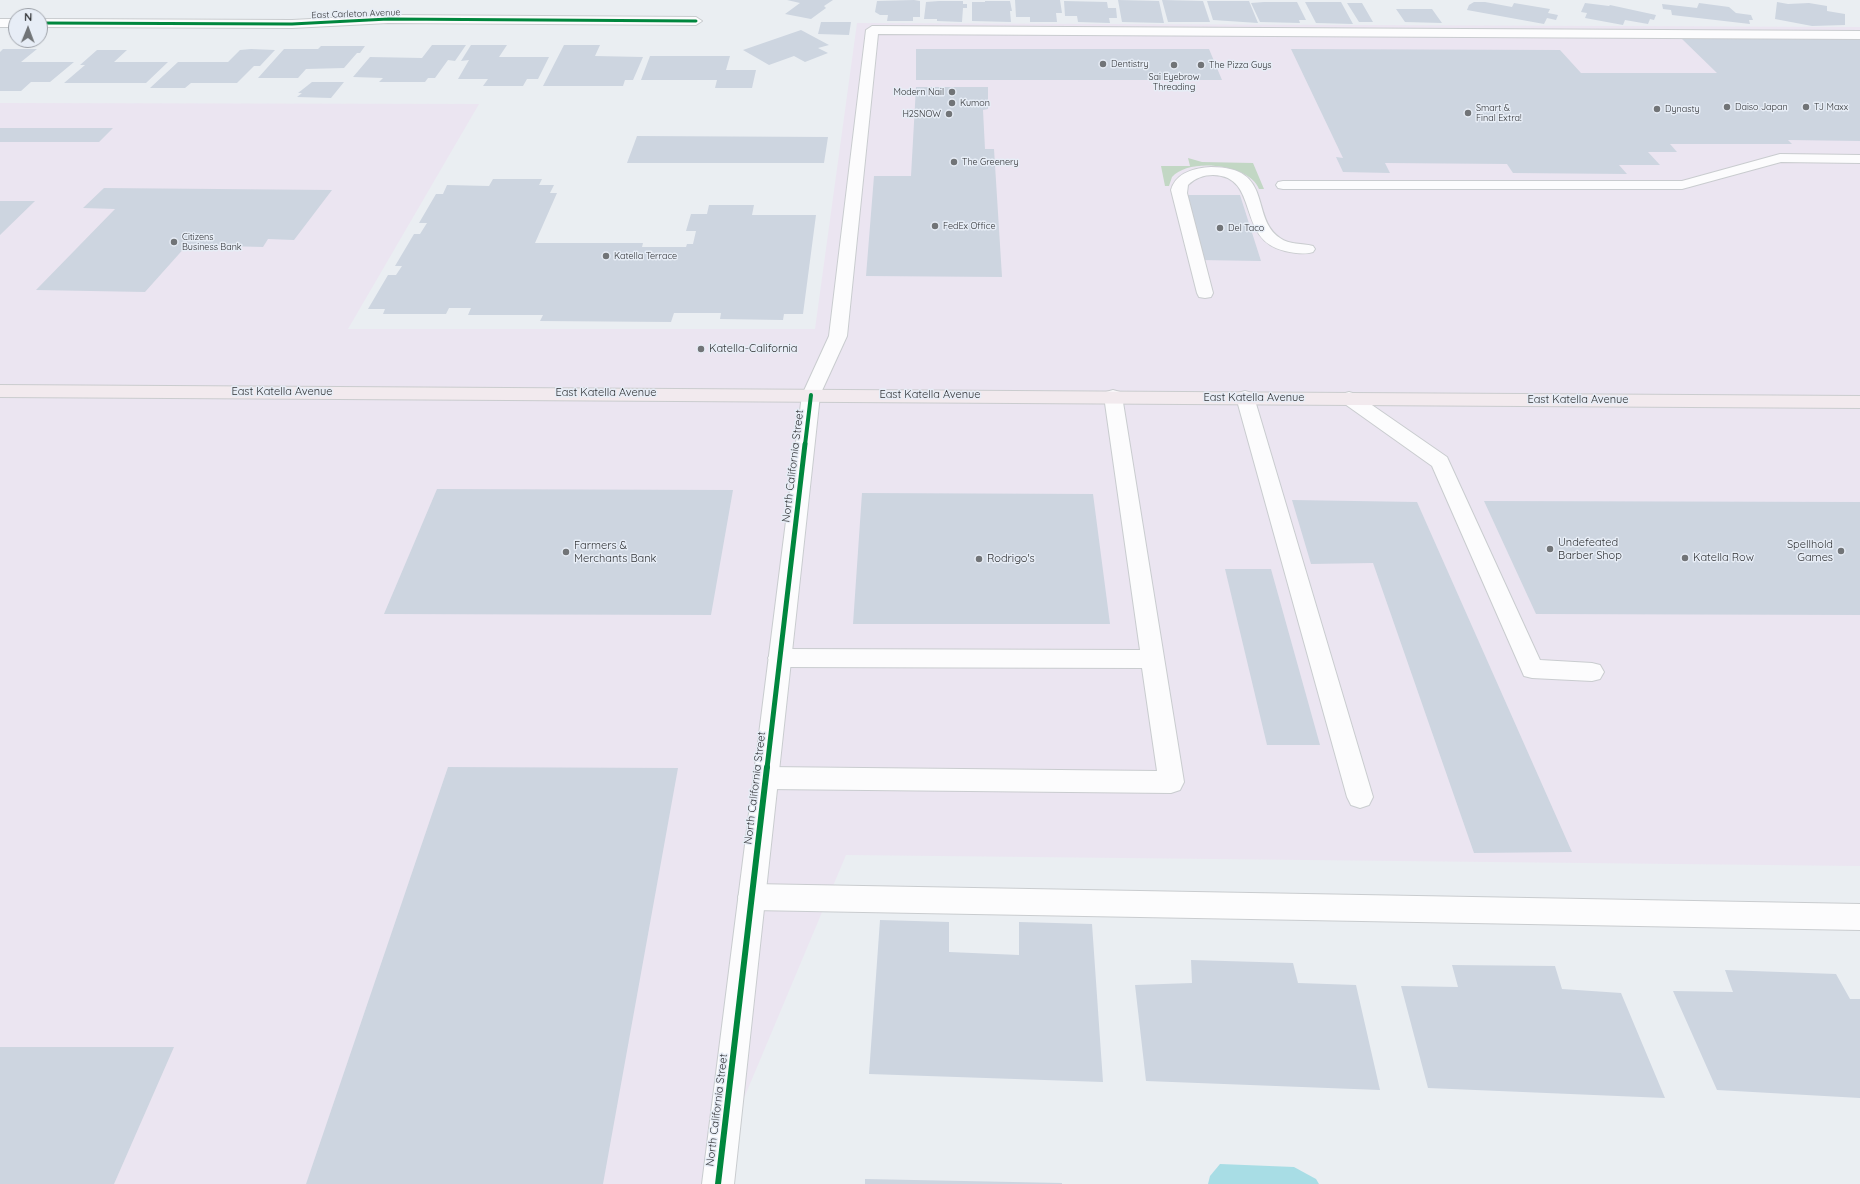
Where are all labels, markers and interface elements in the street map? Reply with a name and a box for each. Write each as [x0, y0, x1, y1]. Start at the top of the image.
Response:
street label: East Carleton Avenue [311, 7, 401, 21]
north arrow [8, 8, 48, 48]
text: N [24, 10, 32, 24]
marker: Dentistry [1098, 59, 1108, 69]
place label: Dentistry [1111, 59, 1149, 69]
marker: Sai Eyebrow Threading [1169, 60, 1179, 70]
marker: The Pizza Guys [1196, 60, 1206, 70]
place label: The Pizza Guys [1209, 60, 1272, 70]
place label: Sai Eyebrow Threading [1149, 72, 1199, 93]
place label: Modern Nail [893, 87, 944, 97]
marker: Modern Nail [947, 87, 957, 97]
marker: Kumon [947, 98, 957, 108]
place label: Kumon [960, 98, 990, 108]
marker: Daiso Japan [1722, 102, 1732, 112]
place label: Daiso Japan [1735, 102, 1788, 112]
marker: TJ Maxx [1801, 102, 1811, 112]
place label: TJ Maxx [1814, 102, 1848, 112]
place label: Smart & Final Extra! [1476, 103, 1522, 124]
marker: Dynasty [1652, 104, 1662, 114]
place label: Dynasty [1665, 104, 1700, 114]
marker: Smart & Final Extra! [1463, 108, 1473, 118]
place label: H2SNOW [902, 109, 941, 119]
marker: H2SNOW [944, 109, 954, 119]
marker: The Greenery [949, 157, 959, 167]
place label: The Greenery [962, 157, 1019, 167]
marker: FedEx Office [930, 221, 940, 231]
place label: FedEx Office [943, 221, 995, 231]
marker: Del Taco [1215, 223, 1225, 233]
place label: Del Taco [1228, 223, 1264, 233]
place label: Citizens Business Bank [182, 232, 242, 253]
marker: Citizens Business Bank [169, 237, 179, 247]
marker: Katella Terrace [601, 251, 611, 261]
place label: Katella Terrace [614, 251, 677, 261]
place label: Katella-California [709, 342, 798, 356]
marker: Katella-California [696, 344, 706, 354]
street label: East Katella Avenue [231, 385, 333, 399]
street label: East Katella Avenue [555, 386, 657, 400]
street label: East Katella Avenue [879, 388, 981, 402]
street label: East Katella Avenue [1203, 391, 1305, 405]
street label: East Katella Avenue [1527, 393, 1629, 407]
street label: North California Street [780, 409, 806, 523]
place label: Undefeated Barber Shop [1558, 536, 1622, 562]
place label: Spellhold Games [1787, 538, 1833, 564]
place label: Farmers & Merchants Bank [574, 539, 656, 565]
marker: Undefeated Barber Shop [1545, 544, 1555, 554]
marker: Spellhold Games [1836, 546, 1846, 556]
marker: Farmers & Merchants Bank [561, 547, 571, 557]
place label: Katella Row [1693, 551, 1754, 565]
place label: Rodrigo's [987, 552, 1035, 566]
marker: Katella Row [1680, 553, 1690, 563]
marker: Rodrigo's [974, 554, 984, 564]
street label: North California Street [742, 731, 768, 845]
street label: North California Street [704, 1053, 730, 1167]

